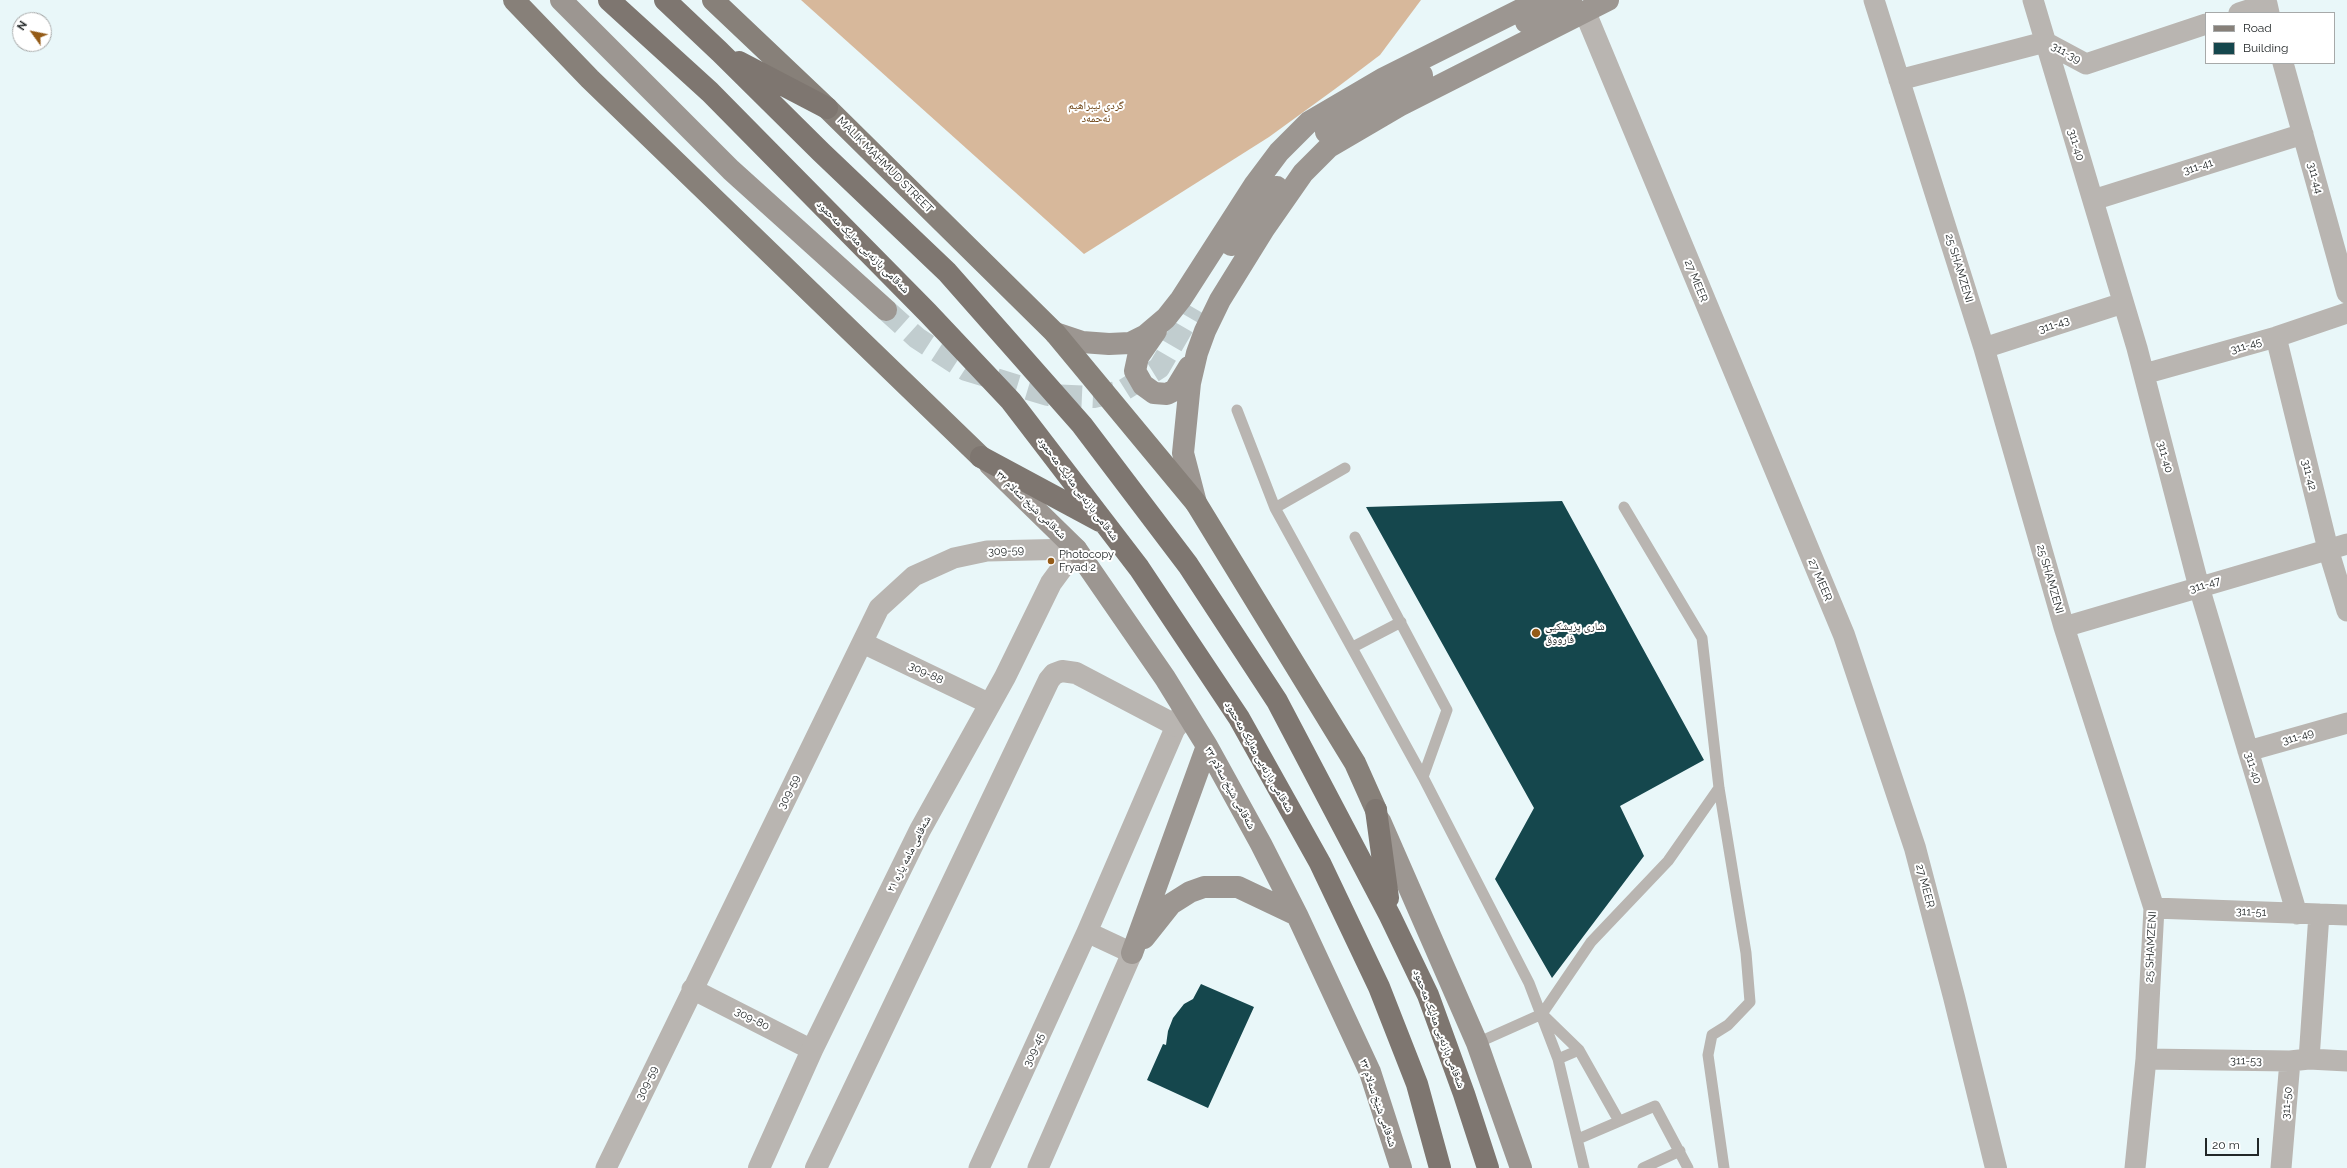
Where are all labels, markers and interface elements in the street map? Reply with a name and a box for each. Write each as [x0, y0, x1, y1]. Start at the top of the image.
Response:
north arrow [12, 12, 52, 52]
legend [2205, 12, 2335, 64]
text: N [15, 19, 30, 33]
text: Road [2243, 21, 2272, 35]
street label: 311-39 [2049, 40, 2083, 66]
text: Building [2243, 41, 2289, 55]
park label: گردی ئیبراھیم ئەحمەد [1068, 99, 1124, 125]
street label: MALIK MAHMUD STREET [834, 114, 936, 216]
street label: 311-40 [2065, 128, 2087, 162]
street label: 311-41 [2182, 156, 2214, 178]
street label: 311-44 [2305, 161, 2325, 195]
street label: شەقامی بازنەیی مەلیک مەحمود [814, 198, 912, 296]
street label: 25 SHAMZENI [1942, 232, 1976, 304]
street label: 27 MEER [1682, 258, 1710, 304]
street label: 311-43 [2037, 314, 2071, 336]
street label: 311-45 [2229, 335, 2263, 357]
street label: شەقامی بازنەیی مەلیک مەحمود [1035, 435, 1121, 543]
street label: 311-40 [2154, 440, 2176, 474]
street label: 311-42 [2299, 458, 2319, 492]
street label: شەقامی شێخ سەلام ٣٣ [993, 468, 1069, 542]
street label: 309-59 [988, 543, 1024, 559]
street label: 25 SHAMZENI [2034, 543, 2066, 615]
place label: Photocopy Fryad 2 [1059, 548, 1114, 574]
marker: Photocopy Fryad 2 [1046, 556, 1056, 566]
street label: 27 MEER [1805, 557, 1835, 603]
street label: 311-47 [2188, 574, 2222, 596]
place label: شاری پزیشکیی فارووق [1545, 620, 1605, 646]
marker: شاری پزیشکیی فارووق [1530, 627, 1542, 639]
street label: 309-88 [907, 659, 945, 687]
street label: شەقامی بازنەیی مەلیک مەحمود [1222, 699, 1296, 815]
street label: 311-49 [2281, 726, 2315, 748]
street label: شەقامی شێخ سەلام ٣٣ [1202, 744, 1258, 832]
street label: 311-40 [2242, 751, 2264, 785]
street label: 309-59 [775, 773, 803, 811]
street label: شەقامی مامە یارە ٢١ [884, 814, 934, 894]
street label: 27 MEER [1913, 863, 1937, 909]
street label: 311-51 [2236, 905, 2266, 919]
street label: 25 SHAMZENI [2143, 911, 2159, 983]
street label: شەقامی بازنەیی مەلیک مەحمود [1410, 968, 1468, 1090]
street label: 309-80 [733, 1005, 771, 1033]
street label: 309-45 [1021, 1031, 1047, 1069]
street label: 311-53 [2230, 1054, 2262, 1068]
street label: شەقامی شێخ سەلام ٣٣ [1357, 1057, 1399, 1149]
street label: 309-59 [633, 1064, 661, 1102]
street label: 311-50 [2279, 1086, 2295, 1120]
scale bar [2207, 1130, 2261, 1156]
text: 20 m [2212, 1138, 2240, 1152]

